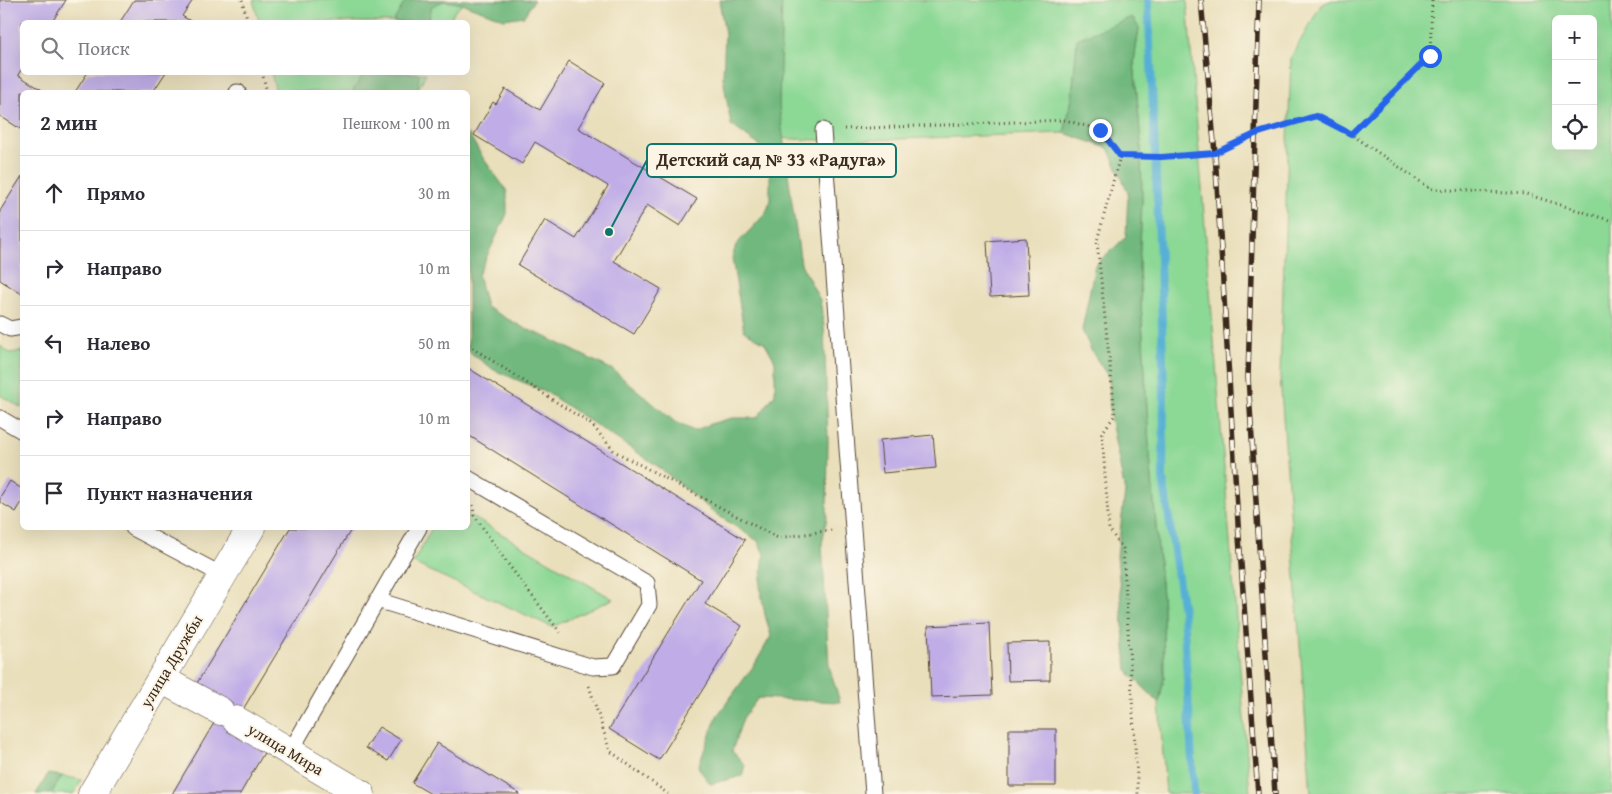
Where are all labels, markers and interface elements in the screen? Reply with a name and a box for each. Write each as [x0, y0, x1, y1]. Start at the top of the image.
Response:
map controls [1552, 15, 1597, 150]
button: + [1552, 15, 1597, 60]
search box [20, 20, 470, 75]
icon: search [38, 34, 66, 62]
text: Поиск [78, 34, 130, 62]
route start [1419, 45, 1442, 68]
button: − [1552, 60, 1597, 105]
button: locate [1552, 105, 1597, 150]
text: 2 мин [40, 107, 97, 138]
text: Пешком · 100 m [343, 111, 450, 135]
route end [1089, 119, 1112, 142]
callout: Детский сад № 33 «Радуга» [647, 144, 896, 177]
text: Детский сад № 33 «Радуга» [655, 146, 886, 173]
icon: ahead [40, 179, 68, 207]
text: Прямо [87, 179, 145, 207]
text: 30 m [418, 181, 450, 205]
icon: right [40, 254, 68, 282]
text: Направо [87, 254, 162, 282]
text: 10 m [418, 256, 450, 280]
icon: left [40, 329, 68, 357]
text: Налево [87, 329, 150, 357]
text: 50 m [418, 331, 450, 355]
icon: right [40, 404, 68, 432]
text: Направо [87, 404, 162, 432]
text: 10 m [418, 406, 450, 430]
icon: arrive [40, 479, 68, 507]
text: Пункт назначения [87, 479, 253, 507]
street label: улица Дружбы [133, 610, 208, 713]
street label: улица Мира [243, 716, 329, 781]

